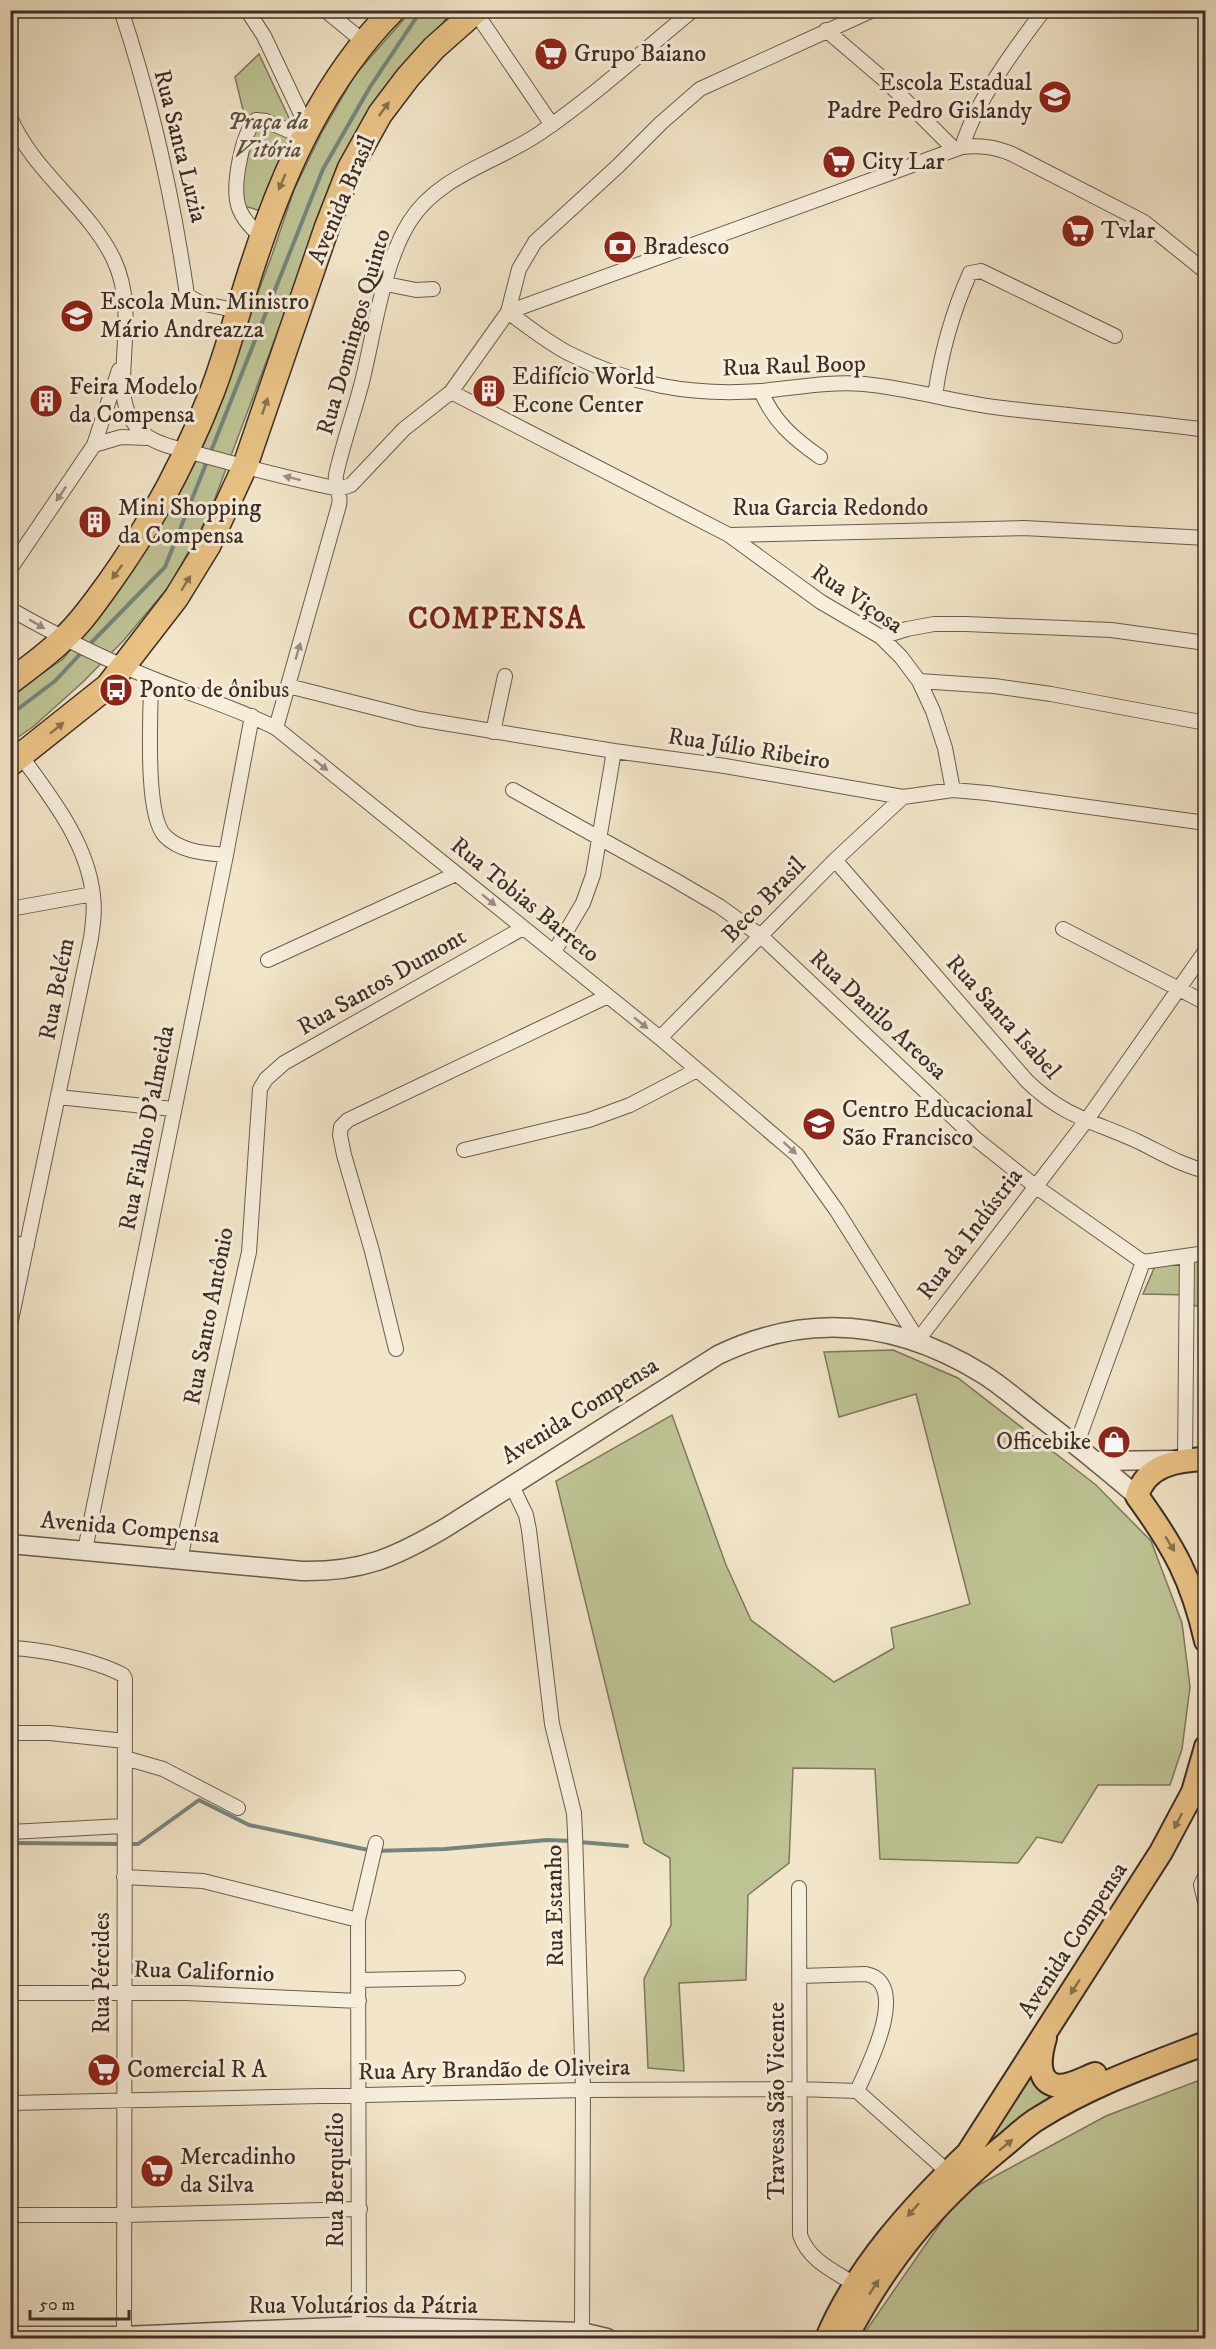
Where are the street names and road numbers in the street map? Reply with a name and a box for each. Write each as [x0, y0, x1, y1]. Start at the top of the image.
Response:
street label: Rua Santa Luzia [146, 66, 214, 226]
street label: Avenida Brasil [301, 130, 383, 269]
street label: Rua Domingos Quinto [310, 225, 398, 439]
street label: Rua Raul Boop [722, 349, 866, 383]
street label: Rua Garcia Redondo [732, 493, 928, 523]
street label: Rua Viçosa [805, 557, 909, 641]
street label: Rua Júlio Ribeiro [666, 721, 832, 777]
street label: Rua Tobias Barreto [444, 831, 606, 969]
street label: Beco Brasil [716, 850, 813, 949]
street label: Rua Santos Dumont [292, 921, 472, 1042]
street label: Rua Belém [32, 936, 82, 1042]
street label: Rua Danilo Areosa [803, 943, 954, 1087]
street label: Rua Santa Isabel [939, 948, 1067, 1086]
street label: Rua Fialho D'almeida [112, 1022, 182, 1233]
street label: Rua da Indústria [911, 1162, 1030, 1306]
street label: Rua Santo Antônio [177, 1225, 241, 1407]
street label: Avenida Compensa [496, 1350, 665, 1471]
street label: Avenida Compensa [39, 1505, 222, 1551]
street label: Rua Estanho [539, 1844, 571, 1968]
street label: Avenida Compensa [1011, 1856, 1135, 2024]
street label: Rua Pércides [87, 1912, 117, 2034]
street label: Rua Californio [133, 1955, 275, 1989]
street label: Travessa São Vicente [762, 2002, 792, 2200]
street label: Rua Ary Brandão de Oliveira [358, 2053, 631, 2087]
street label: Rua Berquélio [321, 2112, 351, 2248]
street label: Rua Volutários da Pátria [248, 2291, 478, 2321]

